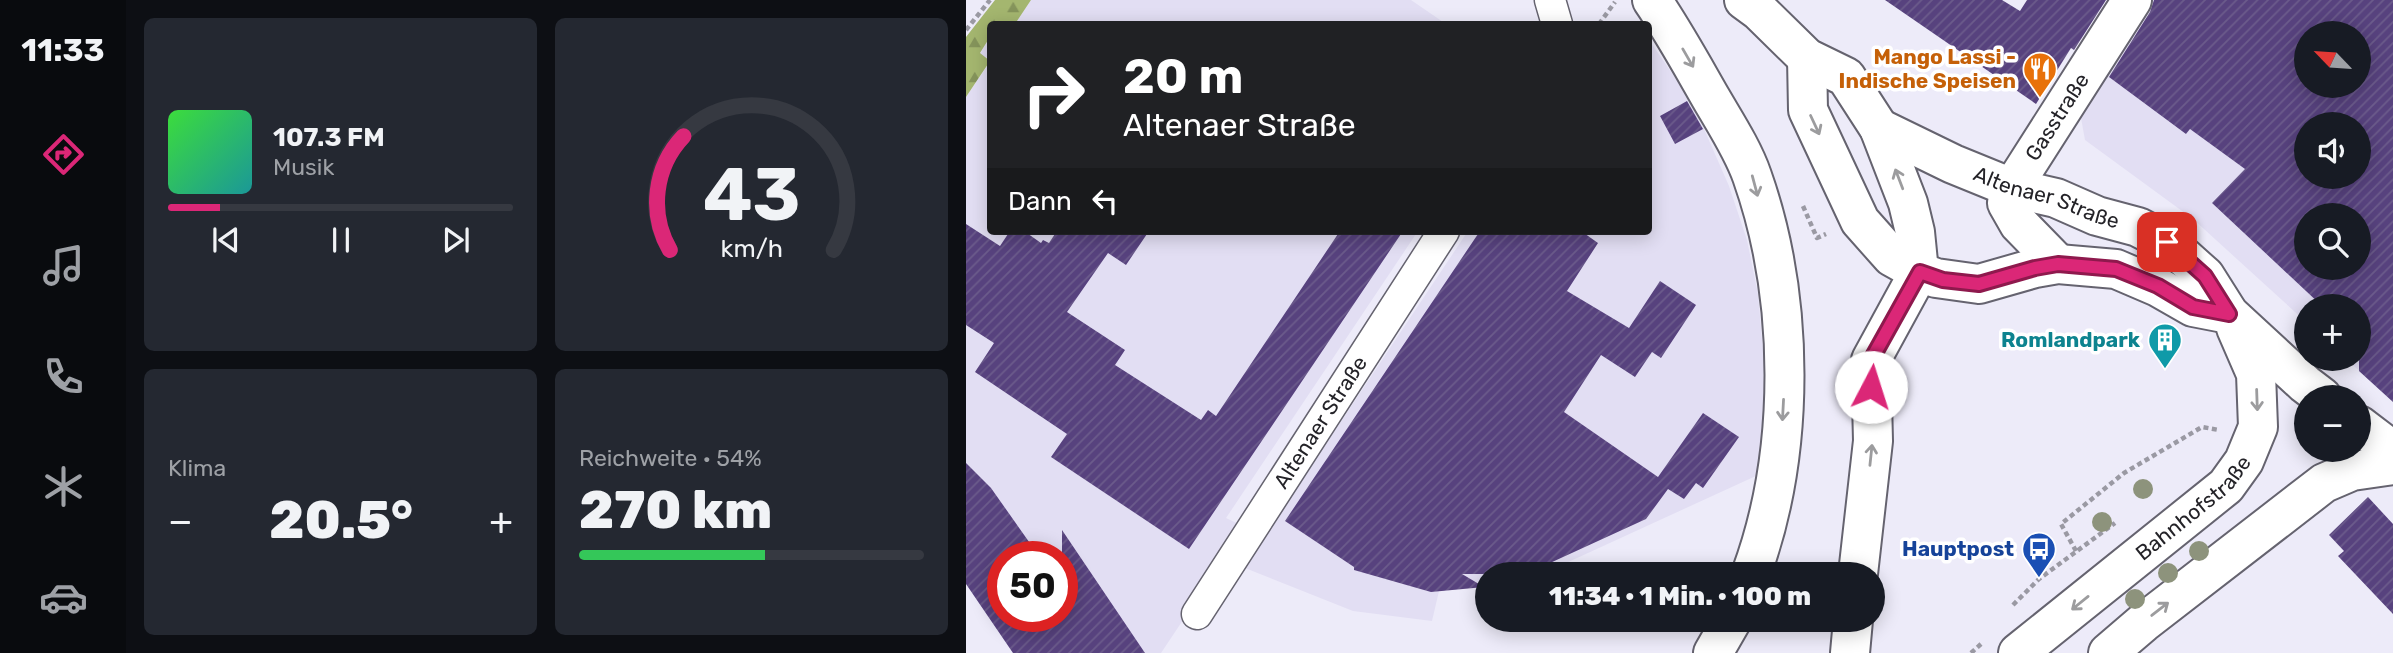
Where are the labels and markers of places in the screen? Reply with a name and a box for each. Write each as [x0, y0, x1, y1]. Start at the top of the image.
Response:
place label: Mango Lassi - Indische Speisen [1839, 44, 2016, 93]
restaurant icon: Mango Lassi - Indische Speisen [2021, 50, 2059, 99]
pin [2137, 212, 2197, 272]
building icon: Romlandpark [2146, 321, 2184, 370]
place label: Romlandpark [2001, 327, 2141, 352]
bus stop icon: Hauptpost [2020, 530, 2058, 579]
place label: Hauptpost [1902, 536, 2014, 561]

